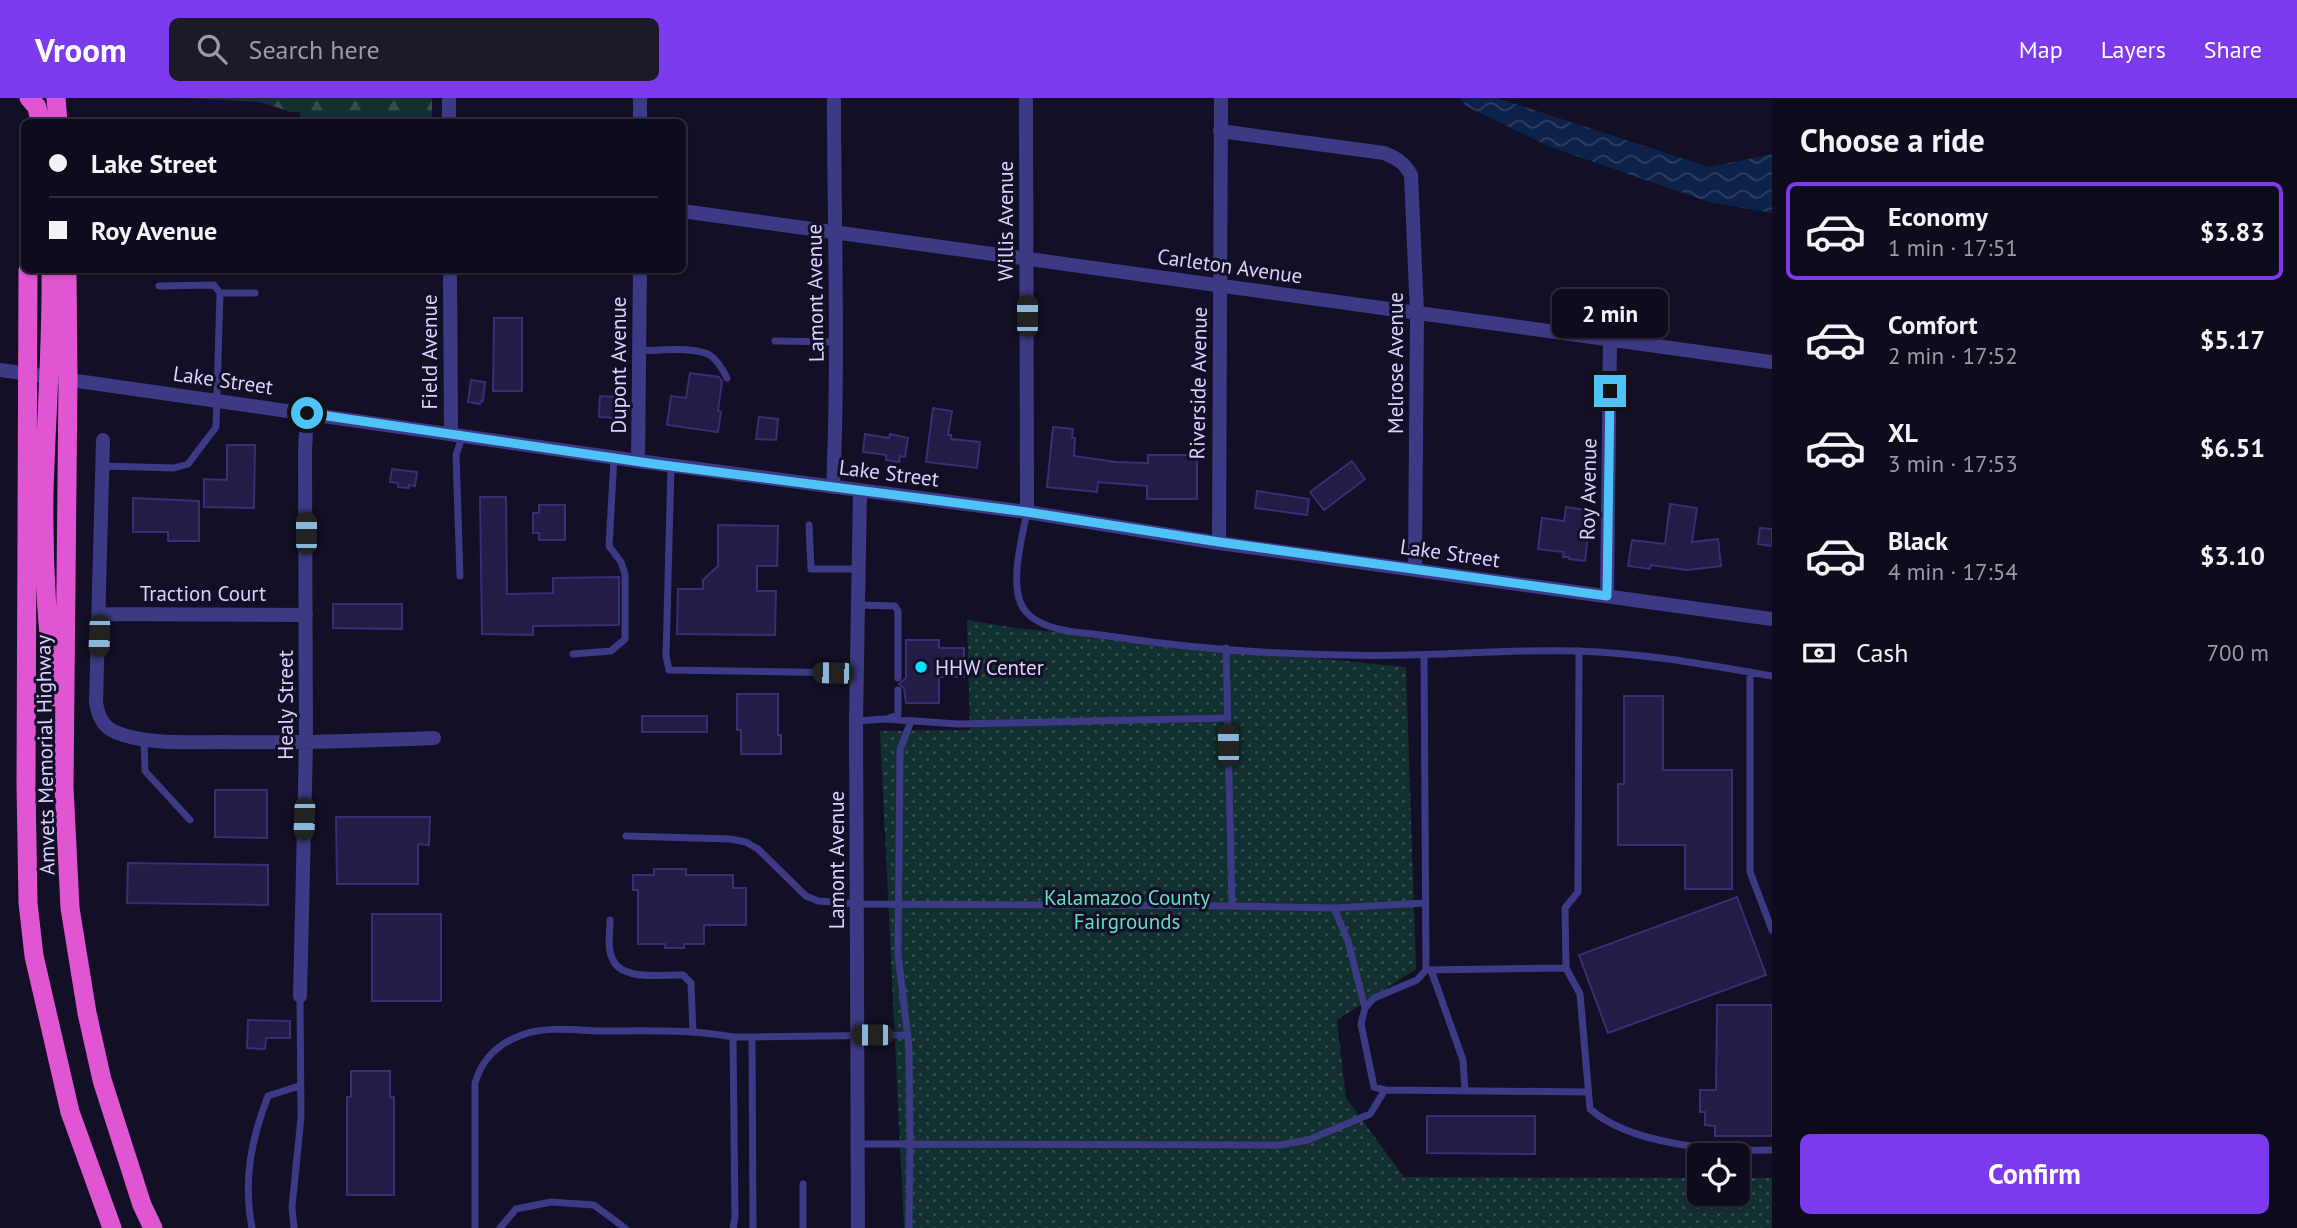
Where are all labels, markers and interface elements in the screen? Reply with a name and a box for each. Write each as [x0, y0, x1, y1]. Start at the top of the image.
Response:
search box [169, 18, 659, 81]
text: Vroom [35, 28, 127, 71]
icon: search [193, 30, 231, 68]
text: Search here [249, 33, 380, 66]
text: Map [2019, 34, 2063, 65]
text: Layers [2101, 34, 2166, 65]
text: Share [2204, 34, 2262, 65]
text: Choose a ride [1800, 119, 1985, 161]
text: Lake Street [91, 147, 217, 180]
street label: Willis Avenue [992, 161, 1019, 281]
icon: car [1804, 200, 1867, 263]
text: Economy [1888, 200, 1988, 233]
text: Roy Avenue [91, 214, 217, 247]
text: $3.83 [2200, 215, 2265, 248]
street label: Lamont Avenue [800, 224, 830, 362]
text: 1 min · 17:51 [1888, 233, 2018, 262]
street label: Carleton Avenue [1156, 242, 1304, 290]
callout: 2 min [1552, 289, 1668, 338]
street label: Melrose Avenue [1382, 292, 1409, 434]
street label: Field Avenue [416, 294, 443, 410]
car [1017, 295, 1038, 337]
street label: Dupont Avenue [605, 297, 632, 433]
text: 2 min [1582, 299, 1638, 328]
street label: Riverside Avenue [1183, 306, 1213, 460]
icon: car [1804, 308, 1867, 371]
text: Comfort [1888, 308, 1978, 341]
text: $5.17 [2200, 323, 2265, 356]
text: 2 min · 17:52 [1888, 341, 2018, 370]
street label: Lake Street [171, 360, 275, 400]
route end [1594, 375, 1626, 407]
route start [291, 397, 323, 429]
icon: car [1804, 416, 1867, 479]
text: XL [1888, 416, 1918, 449]
text: $6.51 [2200, 431, 2265, 464]
street label: Roy Avenue [1574, 438, 1602, 540]
text: 3 min · 17:53 [1888, 449, 2018, 478]
street label: Lake Street [837, 453, 941, 493]
car [296, 512, 317, 554]
icon: car [1804, 524, 1867, 587]
text: Black [1888, 524, 1948, 557]
street label: Lake Street [1398, 533, 1502, 573]
text: $3.10 [2200, 539, 2265, 572]
text: 4 min · 17:54 [1888, 557, 2018, 586]
street label: Traction Court [140, 580, 266, 607]
car [88, 615, 111, 657]
icon: cash [1800, 634, 1838, 672]
street label: Amvets Memorial Highway [29, 635, 61, 875]
text: Cash [1856, 636, 1908, 669]
text: 700 m [2207, 638, 2269, 667]
street label: Healy Street [272, 650, 299, 760]
place label: HHW Center [935, 654, 1044, 681]
marker: HHW Center [913, 659, 929, 675]
car [812, 662, 855, 684]
car [1218, 724, 1239, 766]
street label: Lamont Avenue [823, 791, 850, 929]
car [293, 798, 316, 840]
park label: Kalamazoo County Fairgrounds [1044, 884, 1210, 935]
car [852, 1025, 894, 1046]
button: Confirm [1800, 1134, 2269, 1214]
map controls [1687, 1143, 1750, 1206]
button: locate [1687, 1143, 1750, 1206]

